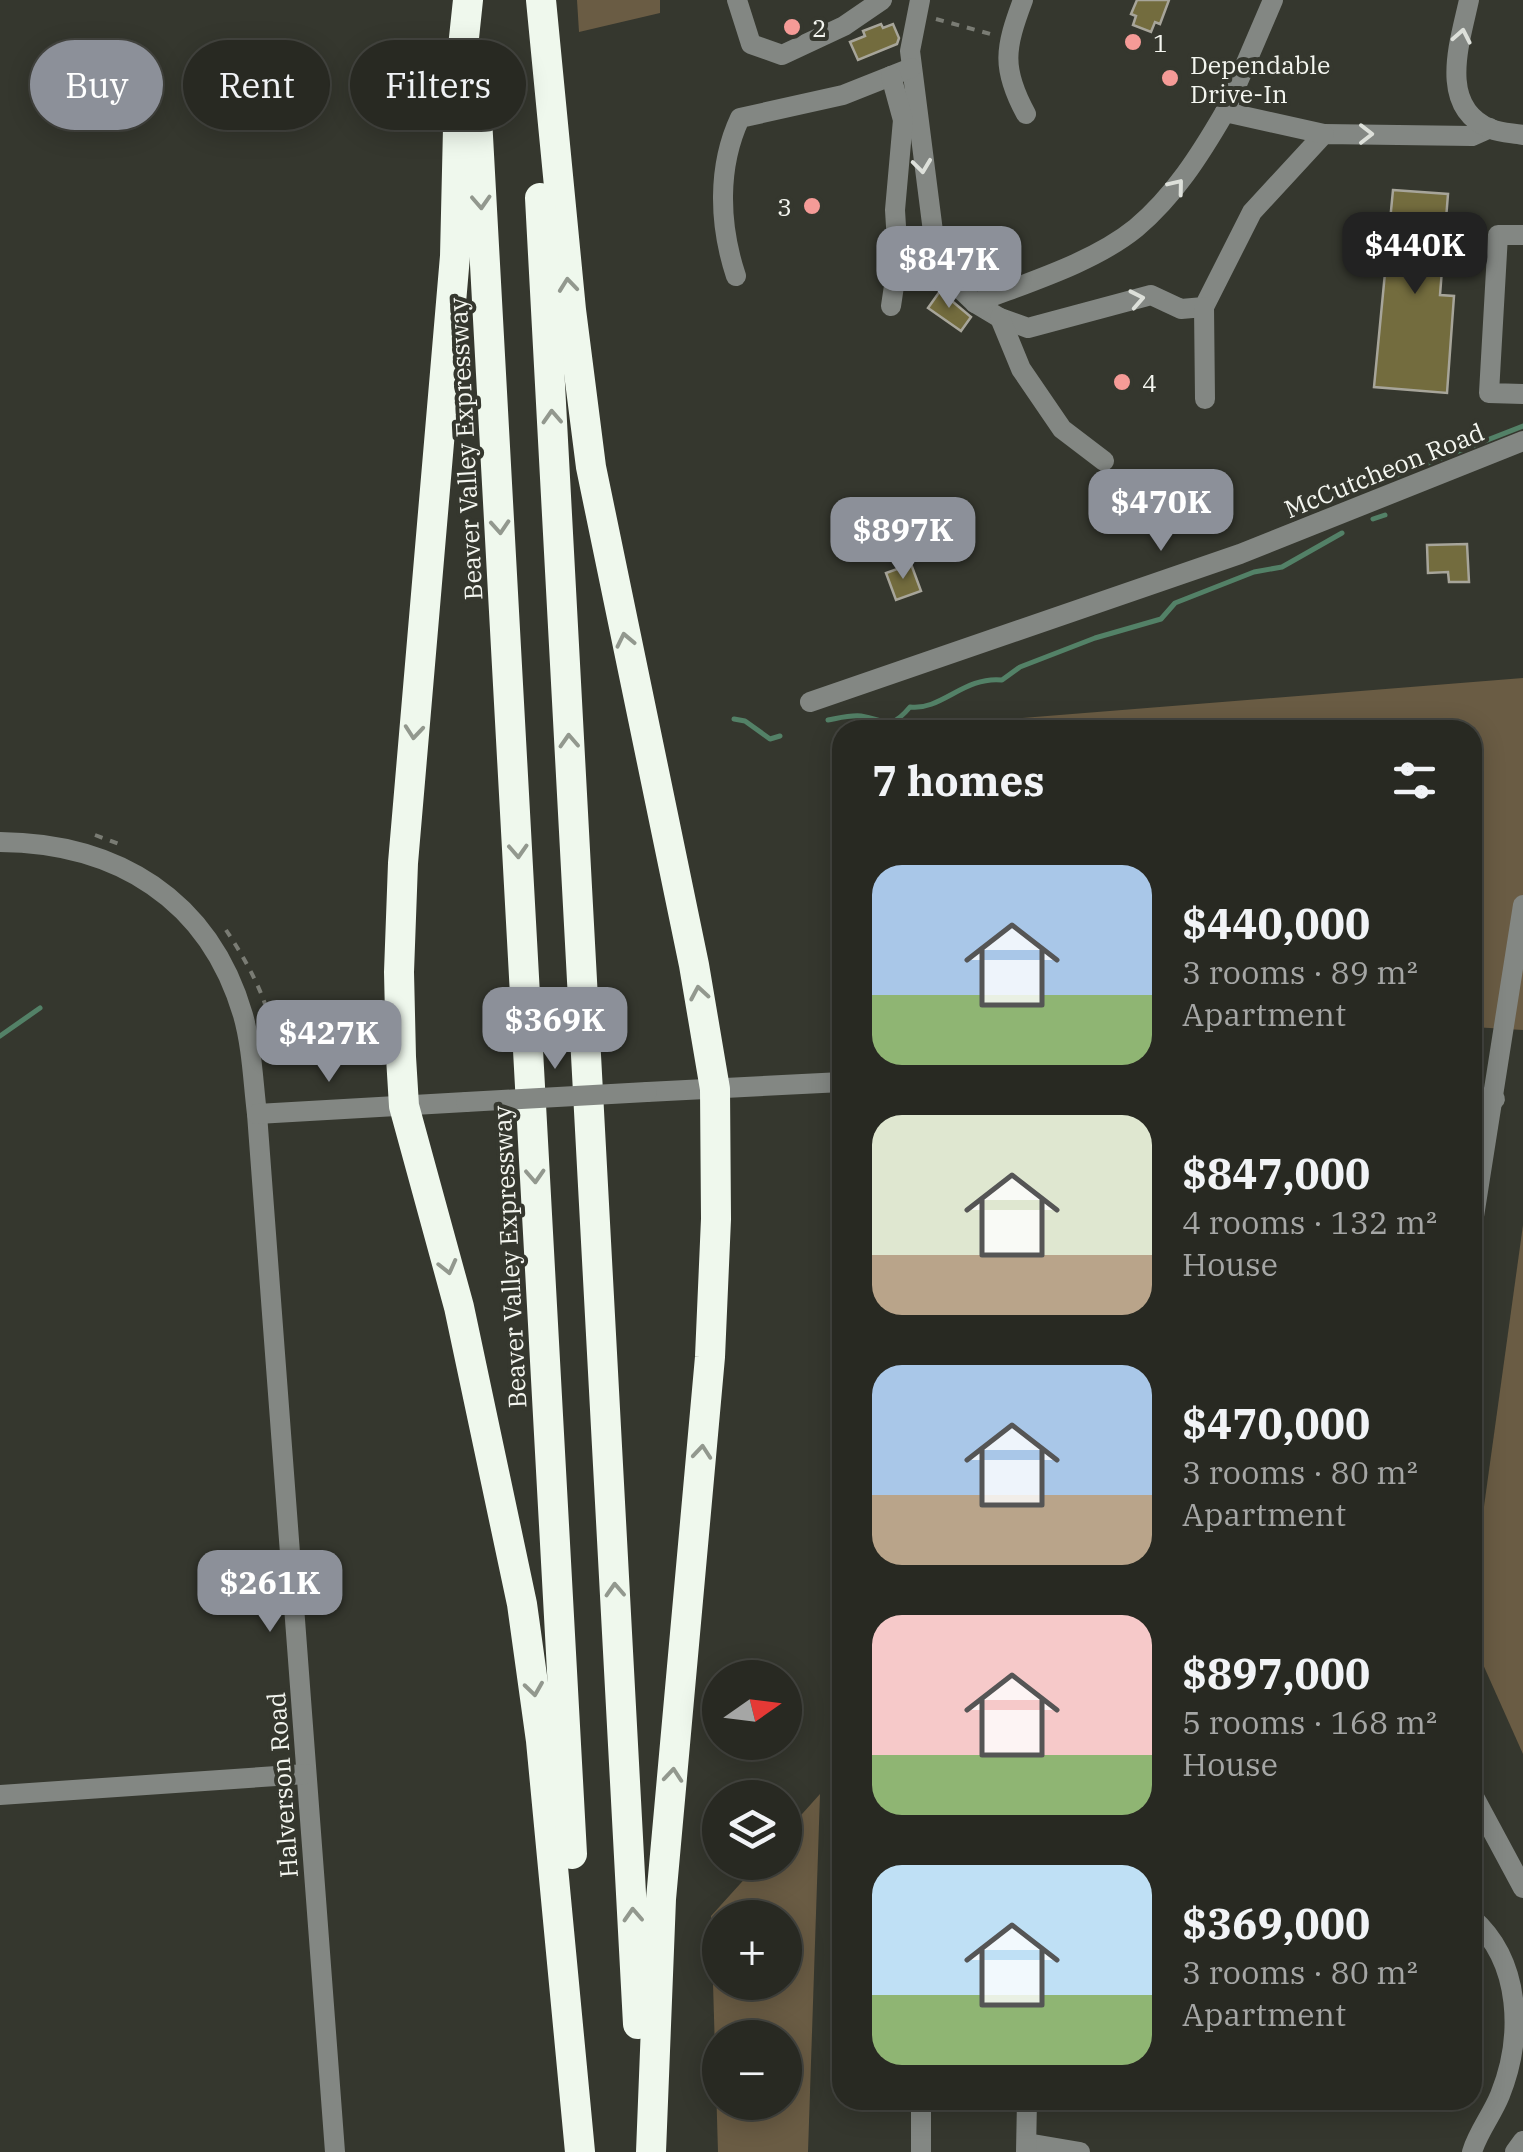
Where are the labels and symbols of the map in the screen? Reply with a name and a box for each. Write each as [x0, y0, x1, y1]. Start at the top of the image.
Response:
place label: 2 [812, 11, 827, 44]
marker: 2 [781, 16, 803, 38]
place label: 1 [1153, 26, 1168, 59]
one-way arrow [1450, 28, 1471, 45]
marker: 1 [1122, 31, 1144, 53]
place label: Dependable Drive-In [1190, 48, 1330, 110]
marker: Dependable Drive-In [1159, 67, 1181, 89]
one-way arrow [1358, 123, 1374, 145]
one-way arrow [911, 158, 932, 174]
one-way arrow [1165, 179, 1183, 197]
place label: 3 [777, 190, 792, 223]
one-way arrow [470, 195, 491, 211]
marker: 3 [801, 195, 823, 217]
pin: $440K [1345, 212, 1485, 297]
pin: $847K [879, 226, 1019, 311]
one-way arrow [558, 277, 580, 293]
one-way arrow [1128, 290, 1145, 311]
street label: Beaver Valley Expressway [441, 296, 489, 601]
place label: 4 [1142, 366, 1157, 399]
marker: 4 [1111, 371, 1133, 393]
one-way arrow [542, 408, 563, 424]
street label: McCutcheon Road [1279, 415, 1489, 525]
pin: $470K [1091, 469, 1231, 554]
pin: $897K [833, 497, 973, 582]
one-way arrow [489, 519, 510, 535]
one-way arrow [616, 632, 637, 649]
one-way arrow [403, 725, 425, 741]
one-way arrow [559, 733, 580, 749]
one-way arrow [507, 844, 528, 860]
one-way arrow [689, 985, 710, 1001]
pin: $369K [485, 987, 625, 1072]
pin: $427K [259, 1000, 399, 1085]
street label: Beaver Valley Expressway [485, 1104, 533, 1409]
one-way arrow [524, 1168, 545, 1184]
one-way arrow [437, 1258, 458, 1275]
one-way arrow [691, 1443, 713, 1459]
pin: $261K [200, 1550, 340, 1635]
one-way arrow [605, 1582, 626, 1598]
north arrow [702, 1660, 802, 1760]
one-way arrow [523, 1680, 544, 1697]
street label: Halverson Road [259, 1691, 305, 1879]
one-way arrow [661, 1767, 683, 1783]
one-way arrow [623, 1906, 644, 1922]

